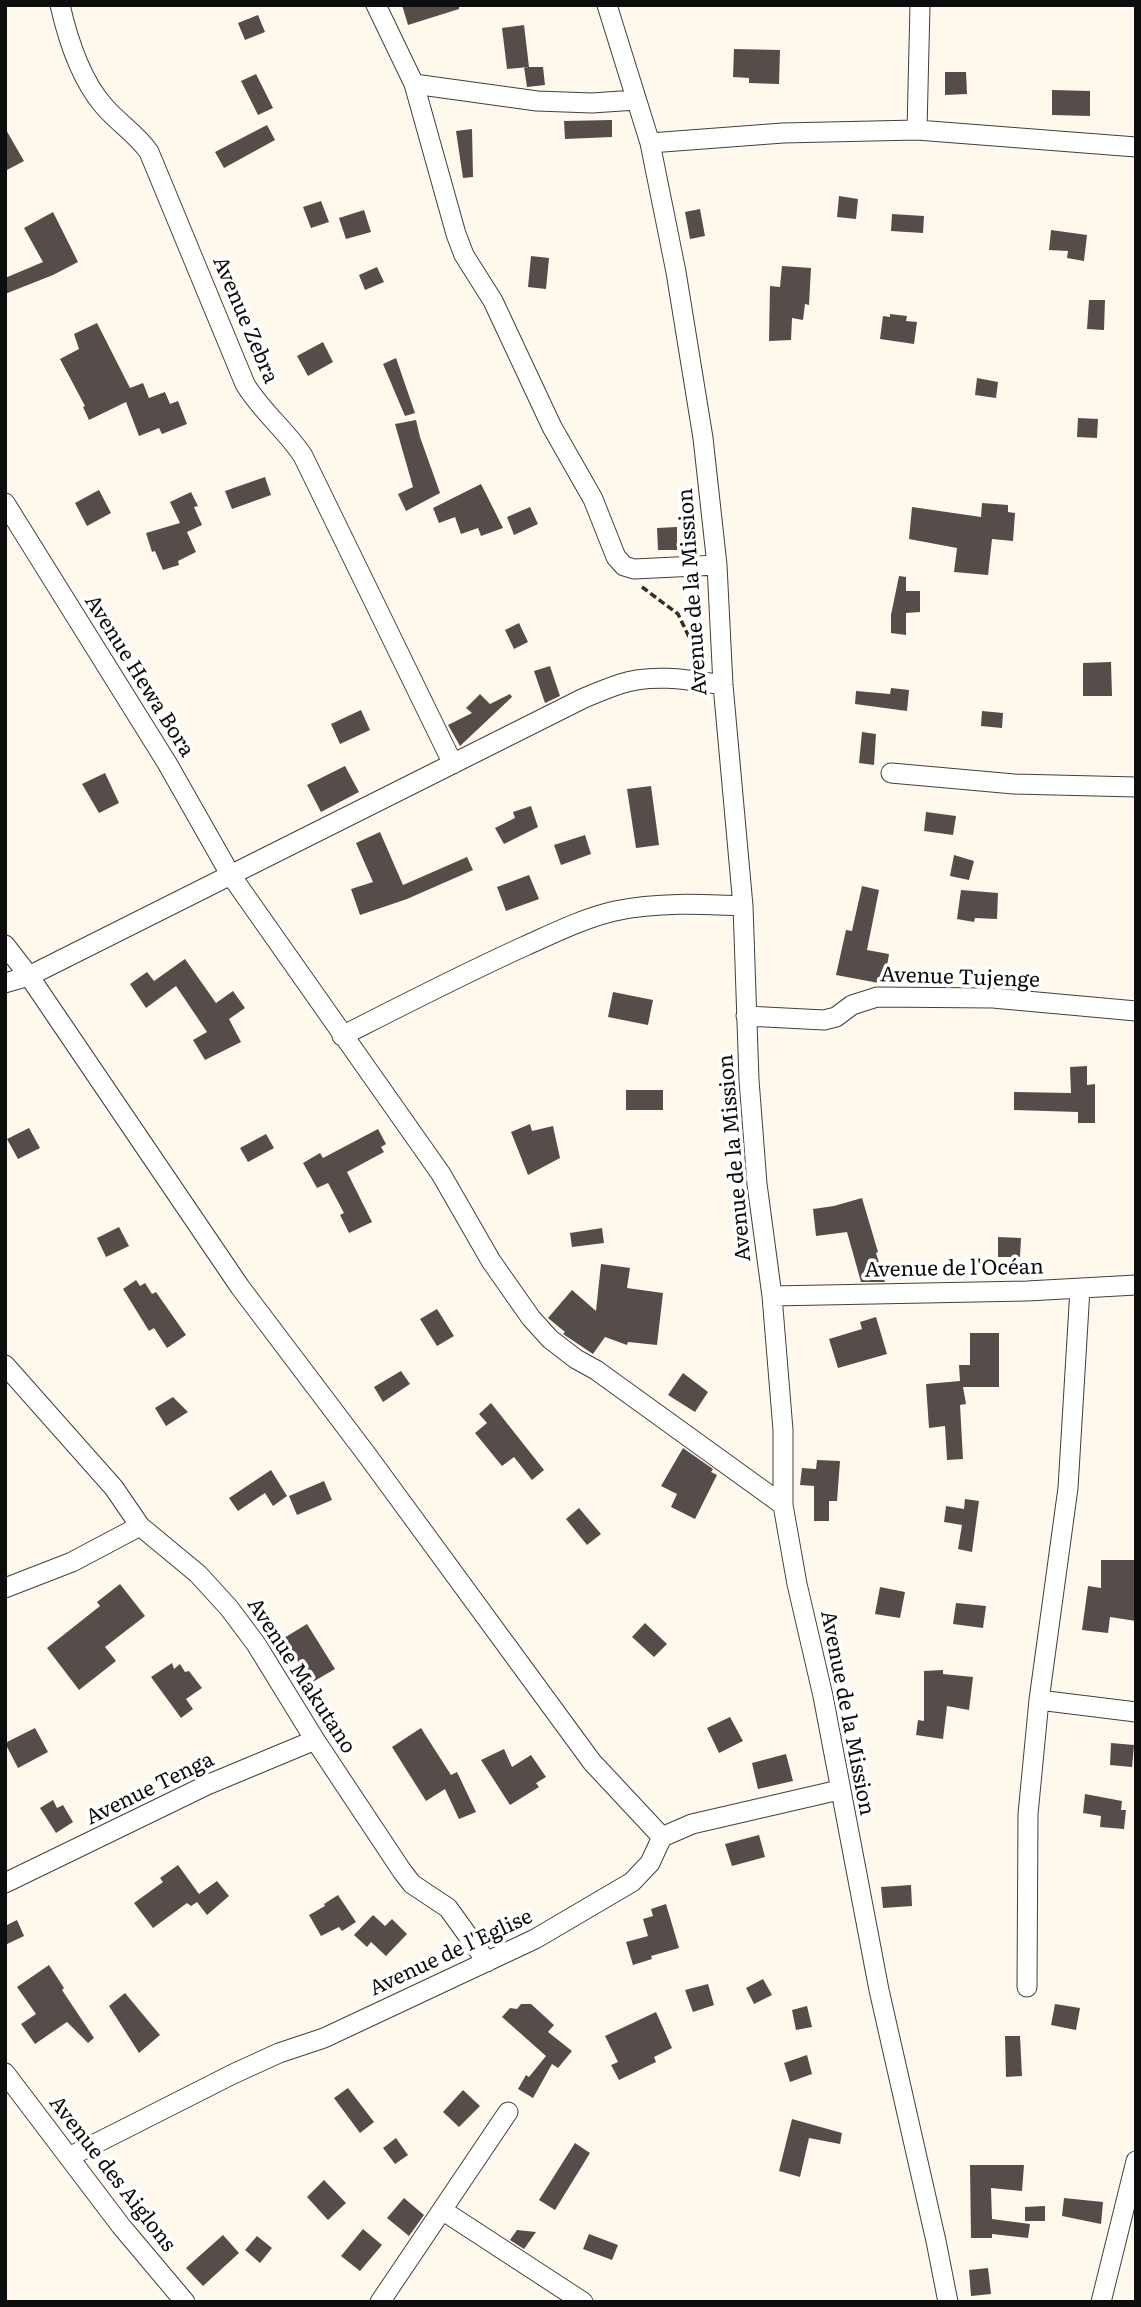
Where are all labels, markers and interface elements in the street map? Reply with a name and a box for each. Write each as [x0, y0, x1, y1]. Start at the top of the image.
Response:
street label: Avenue Zebra [207, 253, 283, 387]
street label: Avenue de la Mission [673, 487, 713, 697]
street label: Avenue Hewa Bora [79, 590, 199, 762]
street label: Avenue Tujenge [880, 963, 1040, 993]
street label: Avenue de la Mission [713, 1053, 757, 1263]
street label: Avenue de l'Océan [864, 1255, 1044, 1283]
street label: Avenue Makutano [241, 1593, 361, 1759]
street label: Avenue de la Mission [815, 1608, 879, 1818]
street label: Avenue Tenga [82, 1747, 218, 1831]
street label: Avenue de l'Eglise [365, 1904, 537, 2002]
street label: Avenue des Aiglons [43, 2091, 181, 2257]

